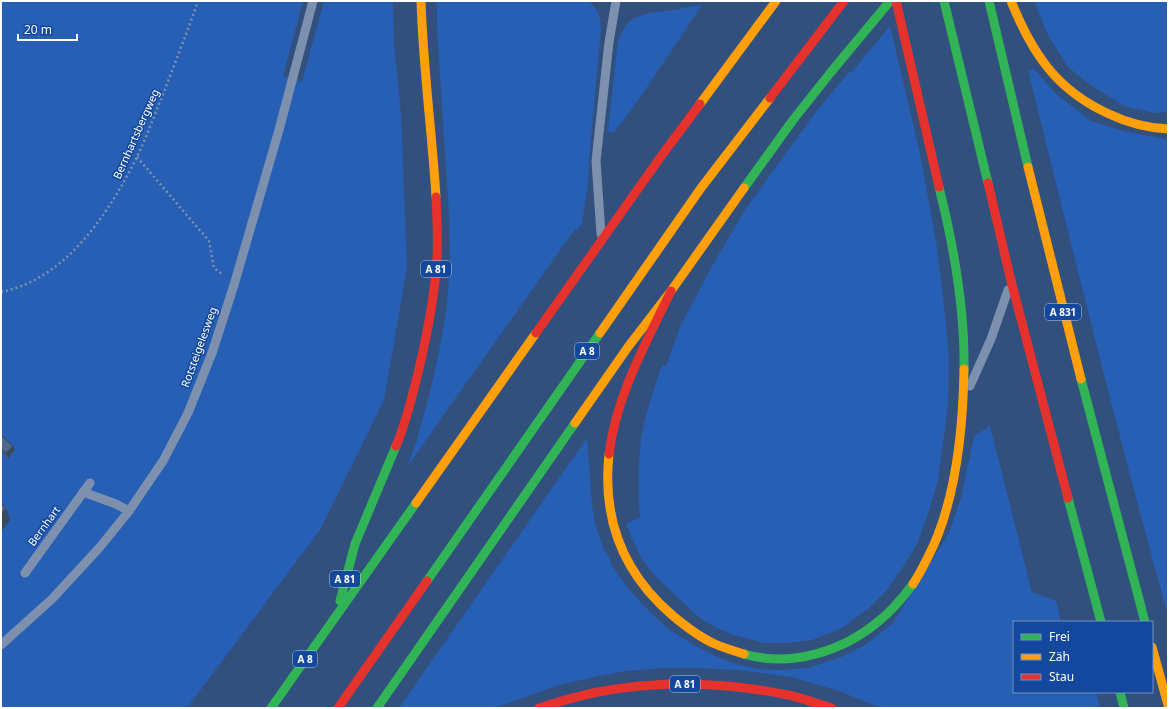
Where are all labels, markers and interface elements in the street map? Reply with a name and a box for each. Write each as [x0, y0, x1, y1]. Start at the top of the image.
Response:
scale bar [18, 16, 77, 42]
text: 20 m [24, 21, 52, 38]
street label: Bernhartsbergweg [109, 86, 162, 181]
road number: A 81 [421, 261, 451, 277]
street label: Rotsteigelesweg [177, 304, 220, 389]
road number: A 831 [1045, 304, 1081, 320]
road number: A 8 [575, 343, 599, 359]
street label: Bernhart [24, 503, 63, 549]
road number: A 81 [330, 571, 360, 587]
legend [1013, 621, 1153, 693]
text: Frei [1049, 628, 1070, 645]
text: Zäh [1049, 648, 1070, 665]
road number: A 8 [293, 651, 317, 667]
text: Stau [1049, 668, 1074, 685]
road number: A 81 [670, 676, 700, 692]

